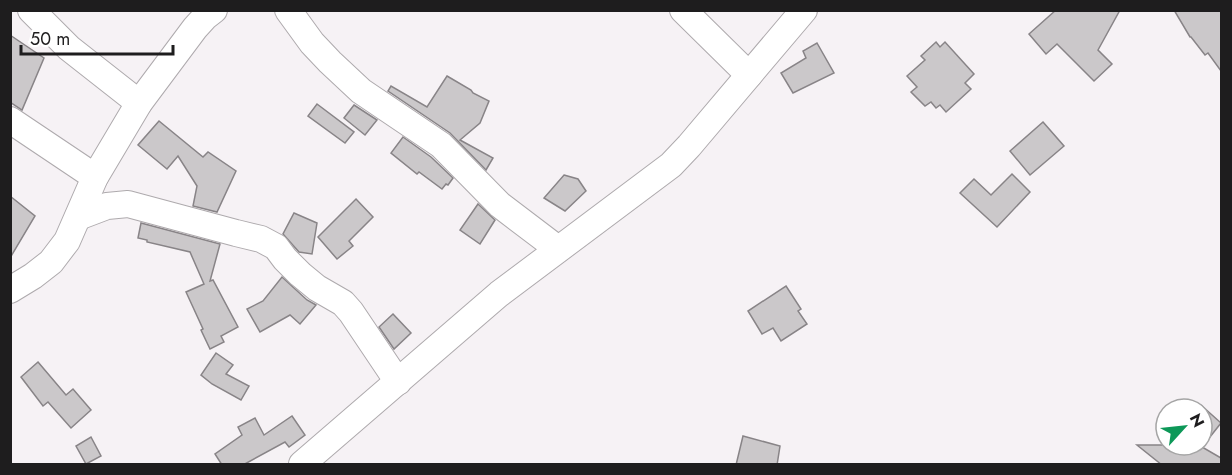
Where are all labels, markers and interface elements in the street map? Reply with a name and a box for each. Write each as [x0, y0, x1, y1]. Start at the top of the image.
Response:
scale bar [21, 18, 172, 56]
text: 50 m [30, 26, 70, 52]
north arrow [1154, 397, 1214, 457]
text: N [1184, 410, 1210, 431]

